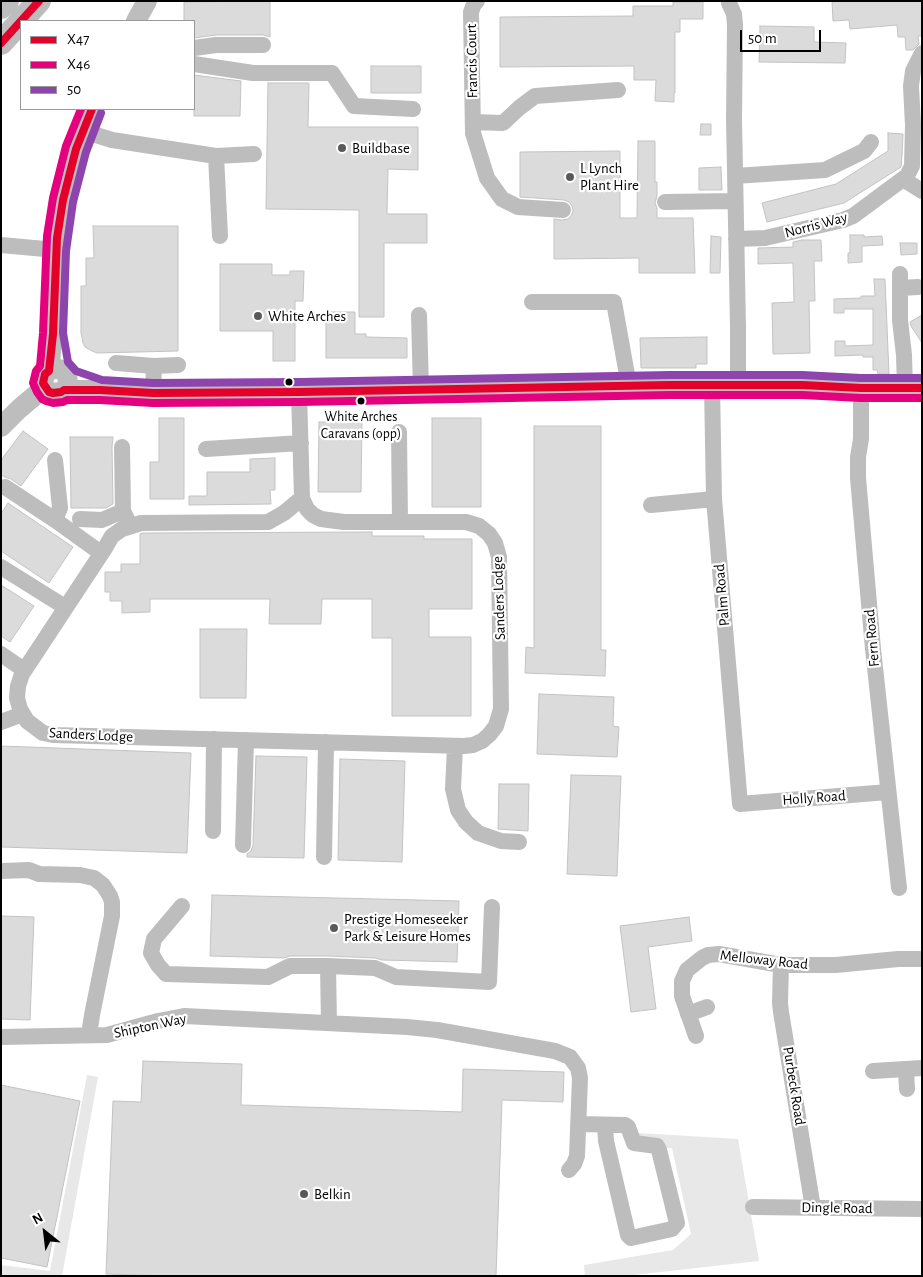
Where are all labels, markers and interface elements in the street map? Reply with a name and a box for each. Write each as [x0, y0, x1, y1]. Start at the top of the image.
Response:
legend [20, 20, 195, 110]
scale bar [743, 20, 824, 52]
street label: Francis Court [462, 24, 482, 98]
text: 50 m [748, 31, 777, 46]
text: X47 [67, 32, 89, 47]
text: X46 [67, 57, 90, 72]
text: 50 [67, 82, 81, 97]
place label: Buildbase [352, 139, 410, 157]
marker: Buildbase [336, 142, 348, 154]
place label: L Lynch Plant Hire [580, 159, 639, 194]
marker: L Lynch Plant Hire [564, 171, 576, 183]
street label: Norris Way [783, 208, 849, 242]
place label: White Arches [268, 307, 346, 325]
marker: White Arches [252, 310, 264, 322]
unlabelled marker [284, 377, 294, 387]
marker: White Arches Caravans (opp) [356, 396, 366, 406]
place label: White Arches Caravans (opp) [321, 409, 401, 442]
street label: Sanders Lodge [489, 556, 509, 640]
street label: Palm Road [710, 563, 734, 627]
street label: Fern Road [861, 608, 883, 668]
street label: Sanders Lodge [48, 724, 134, 746]
street label: Holly Road [782, 787, 846, 809]
place label: Prestige Homeseeker Park & Leisure Homes [344, 910, 471, 945]
marker: Prestige Homeseeker Park & Leisure Homes [328, 922, 340, 934]
street label: Melloway Road [719, 946, 809, 974]
street label: Shipton Way [112, 1010, 188, 1042]
street label: Purbeck Road [779, 1045, 809, 1127]
place label: Belkin [314, 1185, 351, 1203]
marker: Belkin [298, 1188, 310, 1200]
street label: Dingle Road [801, 1198, 873, 1218]
north arrow [20, 1207, 70, 1257]
text: N [30, 1210, 45, 1227]

